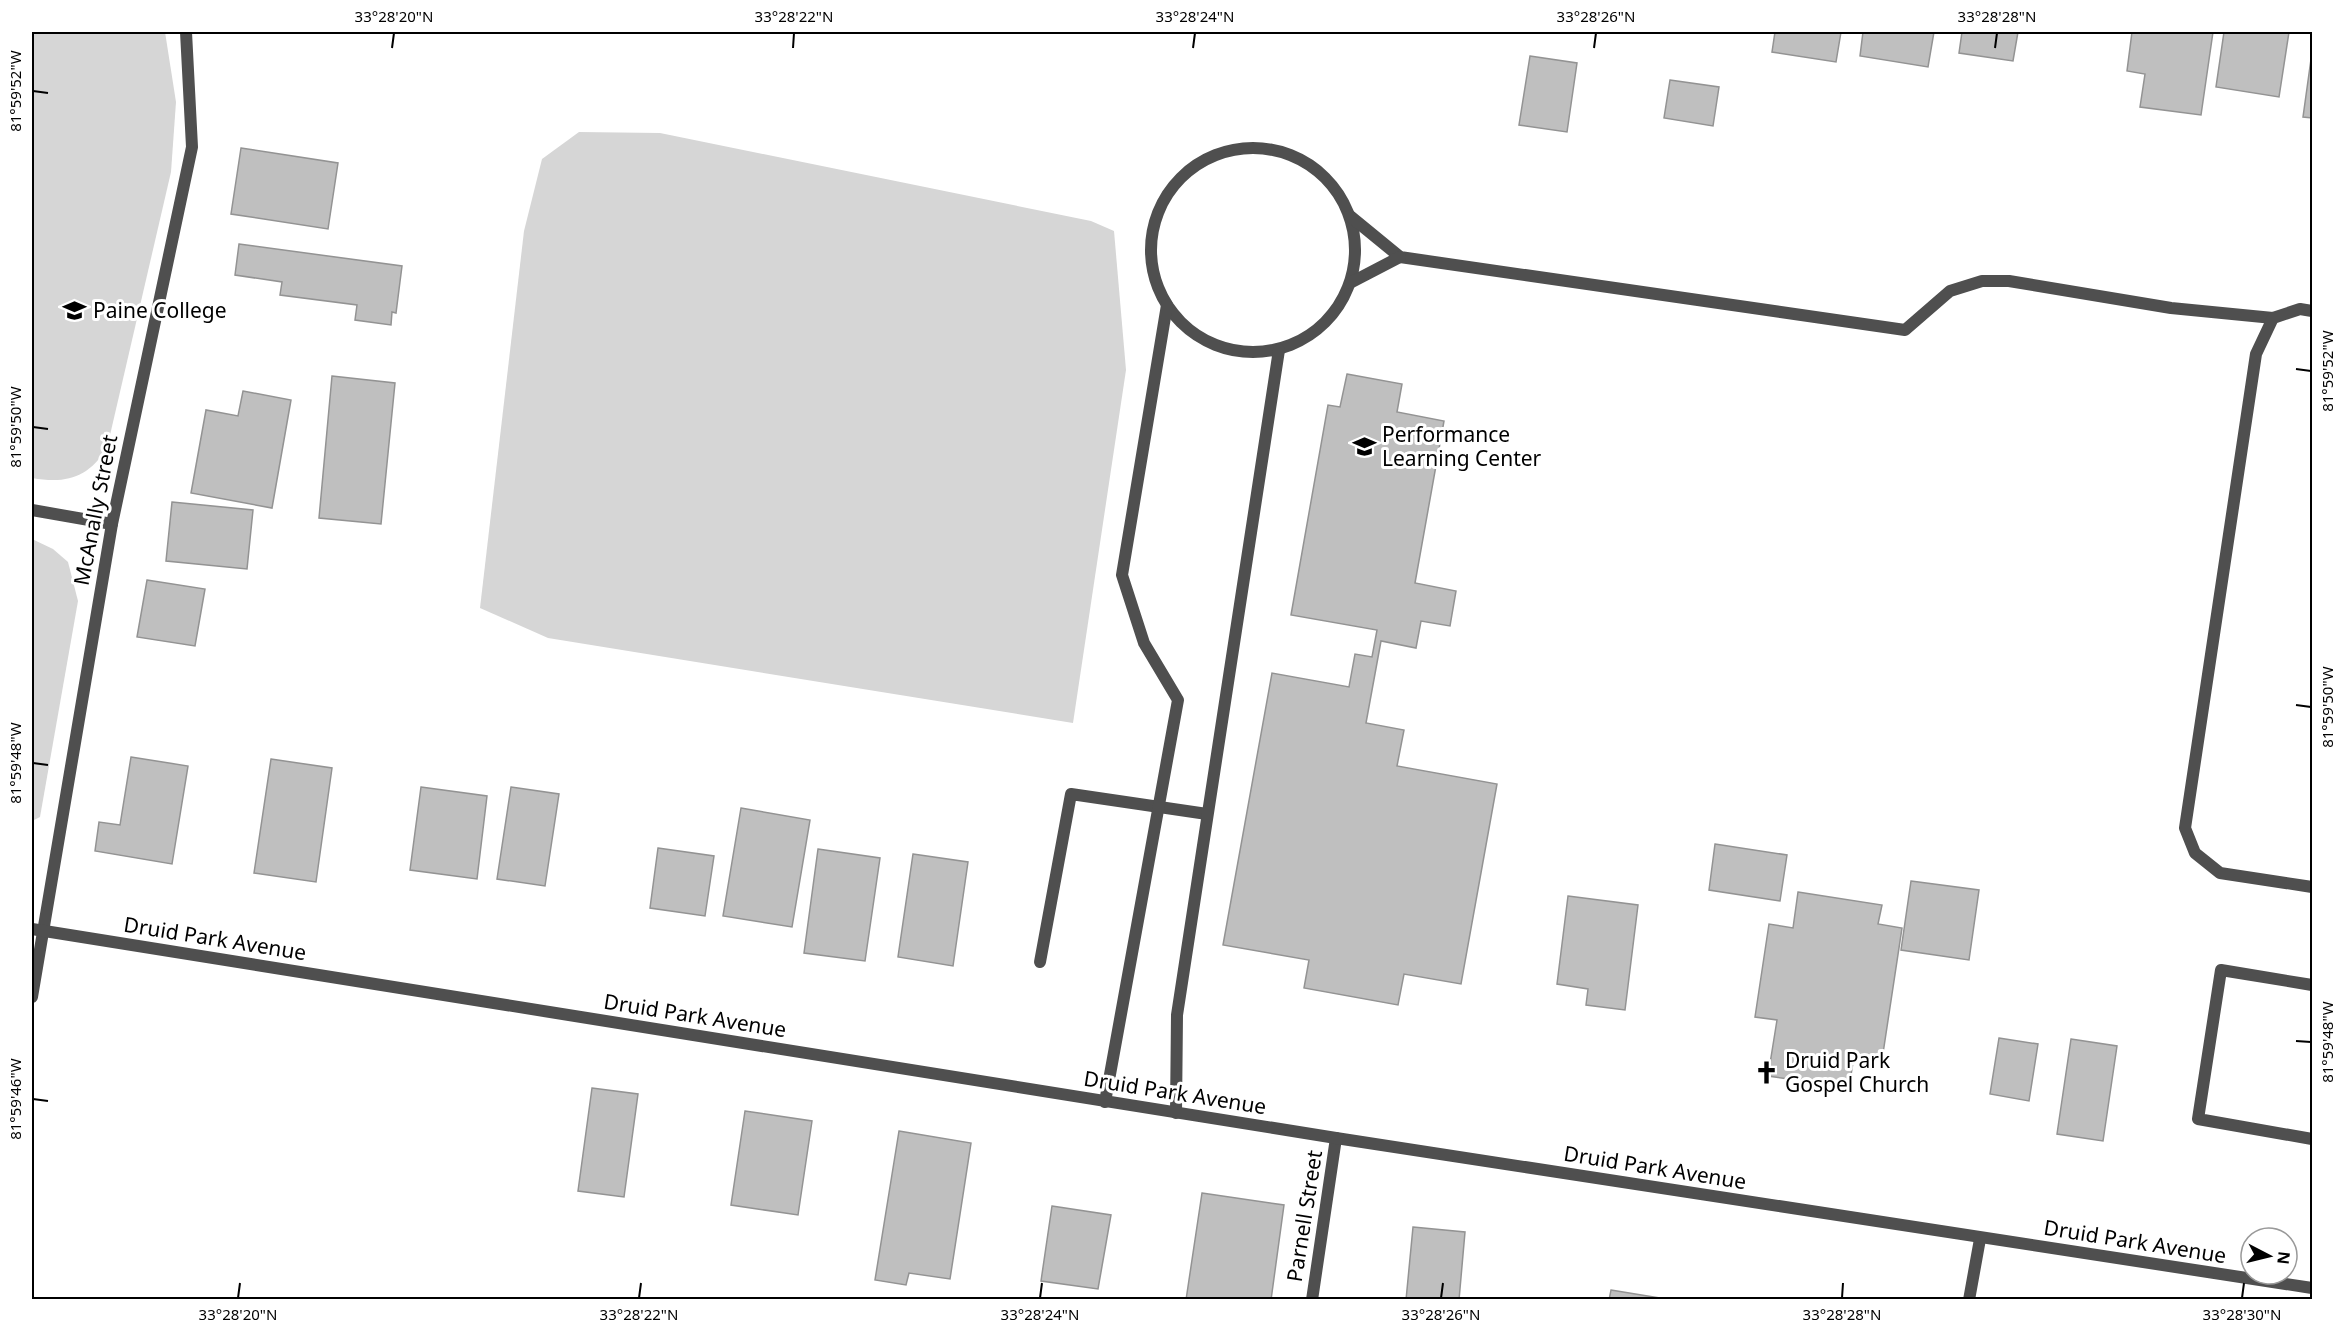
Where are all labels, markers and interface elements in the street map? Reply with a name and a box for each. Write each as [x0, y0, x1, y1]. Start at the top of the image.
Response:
text: 33°28'20"N [355, 6, 433, 26]
text: 33°28'22"N [755, 6, 833, 26]
text: 33°28'24"N [1156, 6, 1234, 26]
text: 33°28'26"N [1557, 6, 1635, 26]
text: 33°28'28"N [1958, 6, 2036, 26]
text: 81°59'52"W [5, 50, 25, 132]
place label: Paine College [93, 296, 227, 324]
school or university icon: Paine College [62, 298, 88, 324]
text: 81°59'52"W [2317, 330, 2337, 412]
text: 81°59'50"W [5, 386, 25, 468]
place label: Performance Learning Center [1382, 420, 1542, 472]
street label: McAnally Street [67, 432, 123, 588]
school or university icon: Performance Learning Center [1351, 434, 1377, 460]
text: 81°59'50"W [2317, 666, 2337, 748]
text: 81°59'48"W [5, 722, 25, 804]
street label: Druid Park Avenue [122, 910, 308, 966]
street label: Druid Park Avenue [602, 987, 788, 1043]
text: 81°59'48"W [2317, 1001, 2337, 1083]
place label: Druid Park Gospel Church [1785, 1046, 1929, 1098]
text: 81°59'46"W [5, 1058, 25, 1140]
church icon: Druid Park Gospel Church [1754, 1060, 1780, 1086]
street label: Druid Park Avenue [1082, 1064, 1268, 1120]
street label: Druid Park Avenue [1562, 1139, 1748, 1195]
street label: Parnell Street [1280, 1148, 1328, 1284]
street label: Druid Park Avenue [2042, 1213, 2228, 1269]
north arrow [2239, 1226, 2299, 1286]
text: N [2272, 1250, 2296, 1266]
text: 33°28'20"N [199, 1304, 277, 1324]
text: 33°28'22"N [600, 1304, 678, 1324]
text: 33°28'24"N [1001, 1304, 1079, 1324]
text: 33°28'26"N [1402, 1304, 1480, 1324]
text: 33°28'28"N [1803, 1304, 1881, 1324]
text: 33°28'30"N [2203, 1304, 2281, 1324]

